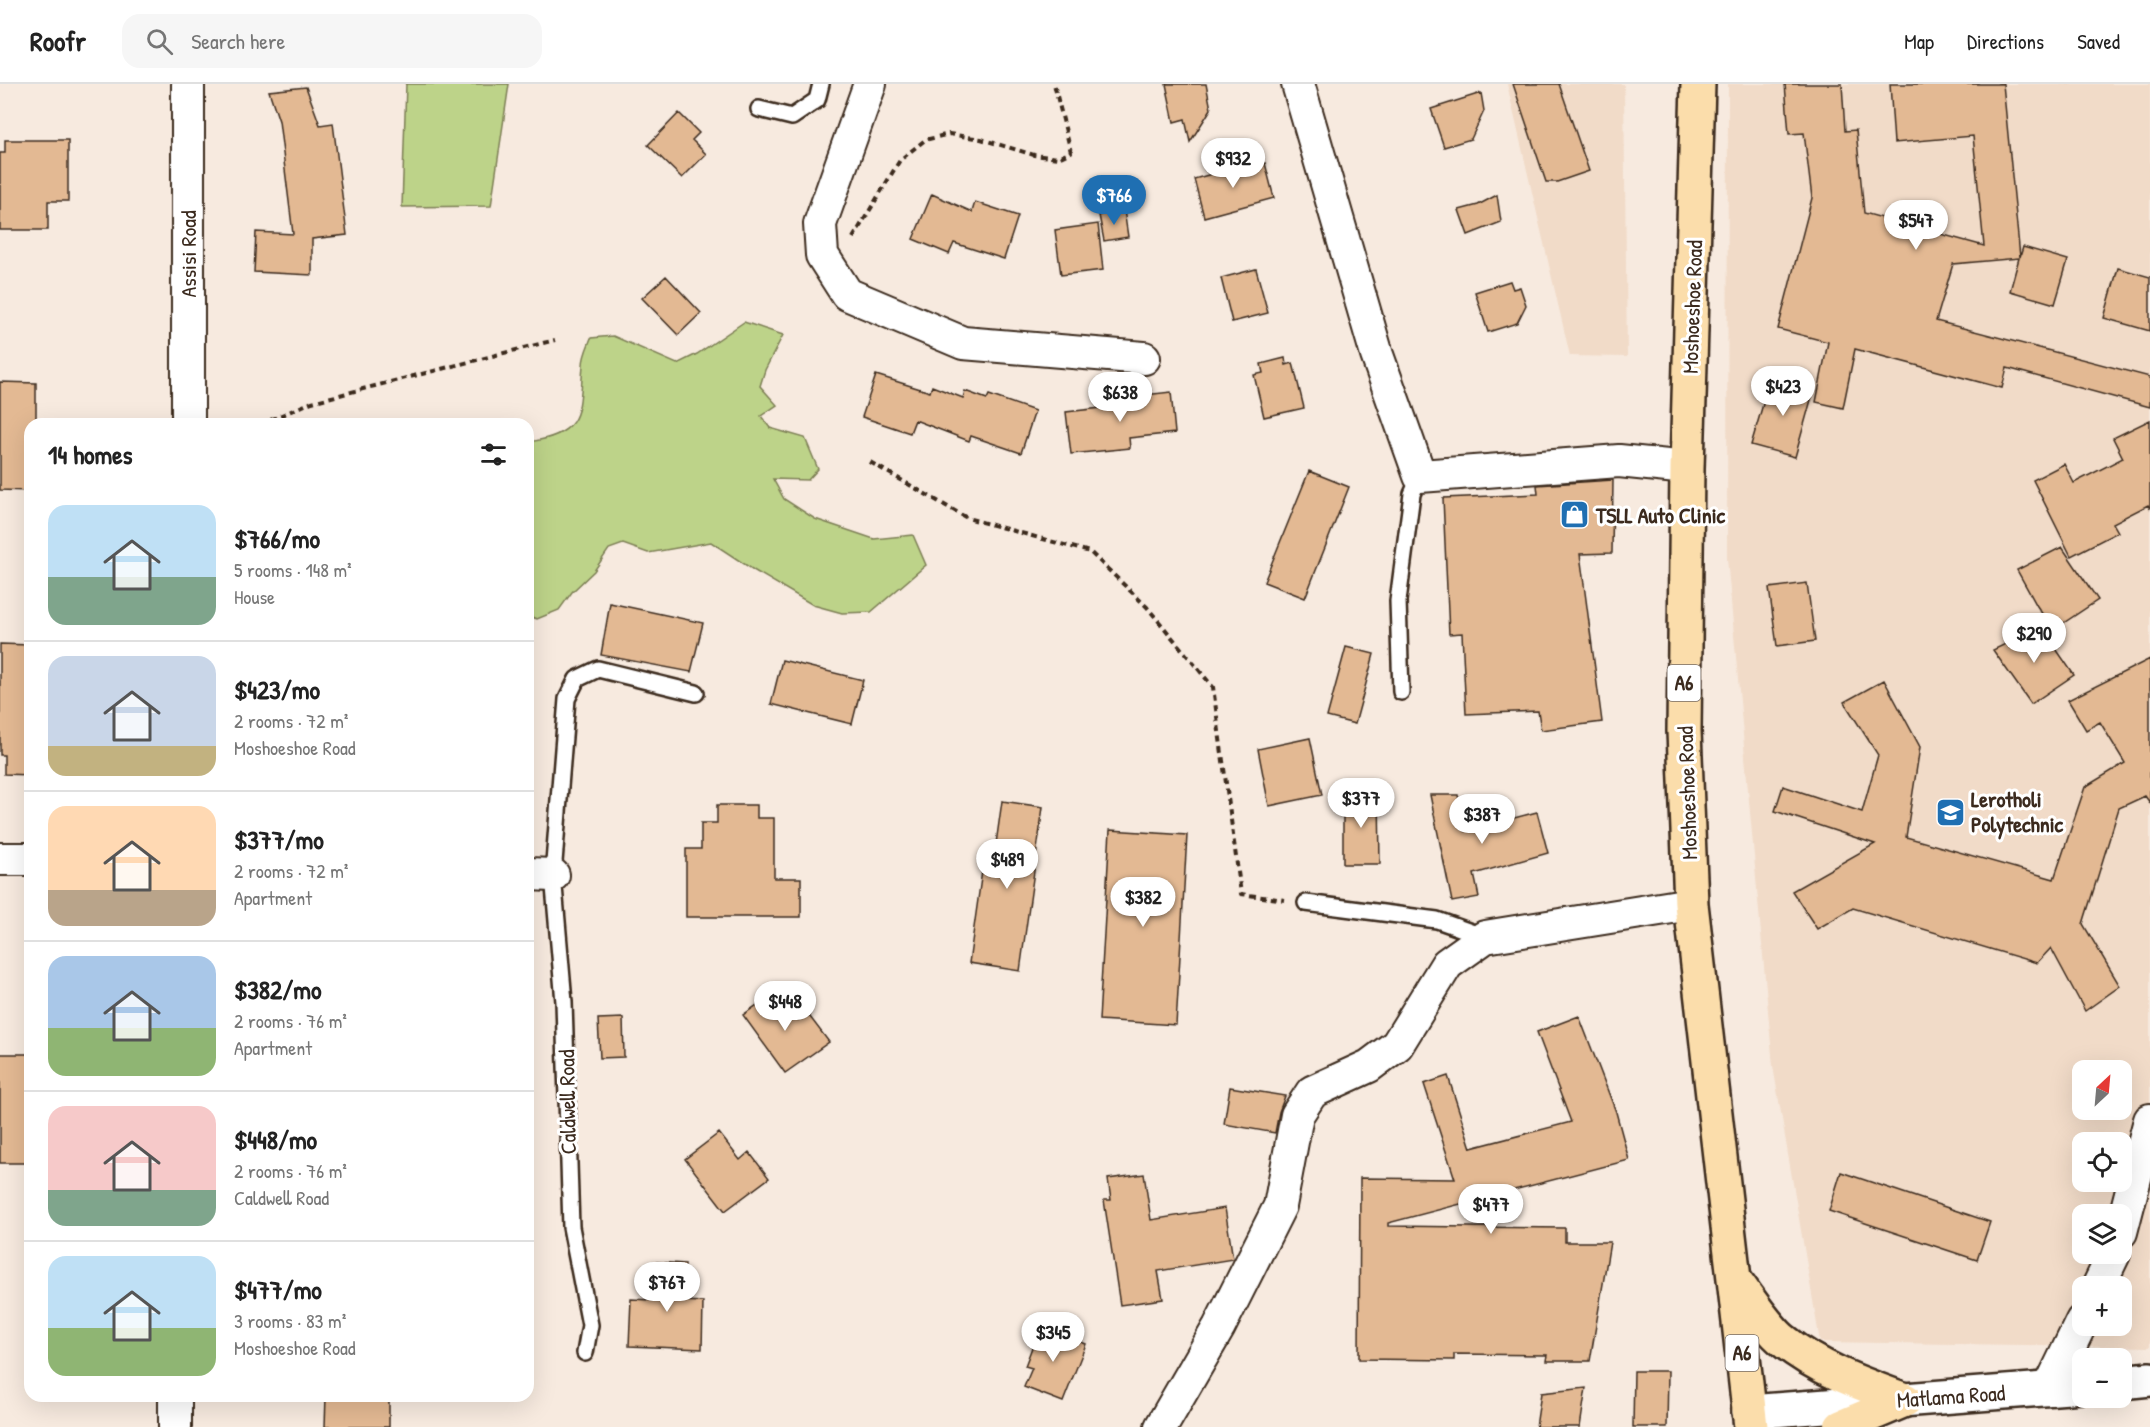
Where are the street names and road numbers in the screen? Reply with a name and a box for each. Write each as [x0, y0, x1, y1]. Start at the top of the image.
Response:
street label: Assisi Road [173, 210, 203, 298]
street label: Moshoeshoe Road [1675, 239, 1709, 374]
road number: A6 [1668, 665, 1700, 701]
street label: Moshoeshoe Road [1670, 725, 1704, 860]
street label: Caldwell Road [551, 1049, 583, 1155]
road number: A6 [1726, 1335, 1758, 1371]
street label: Matlama Road [1896, 1377, 2007, 1415]

